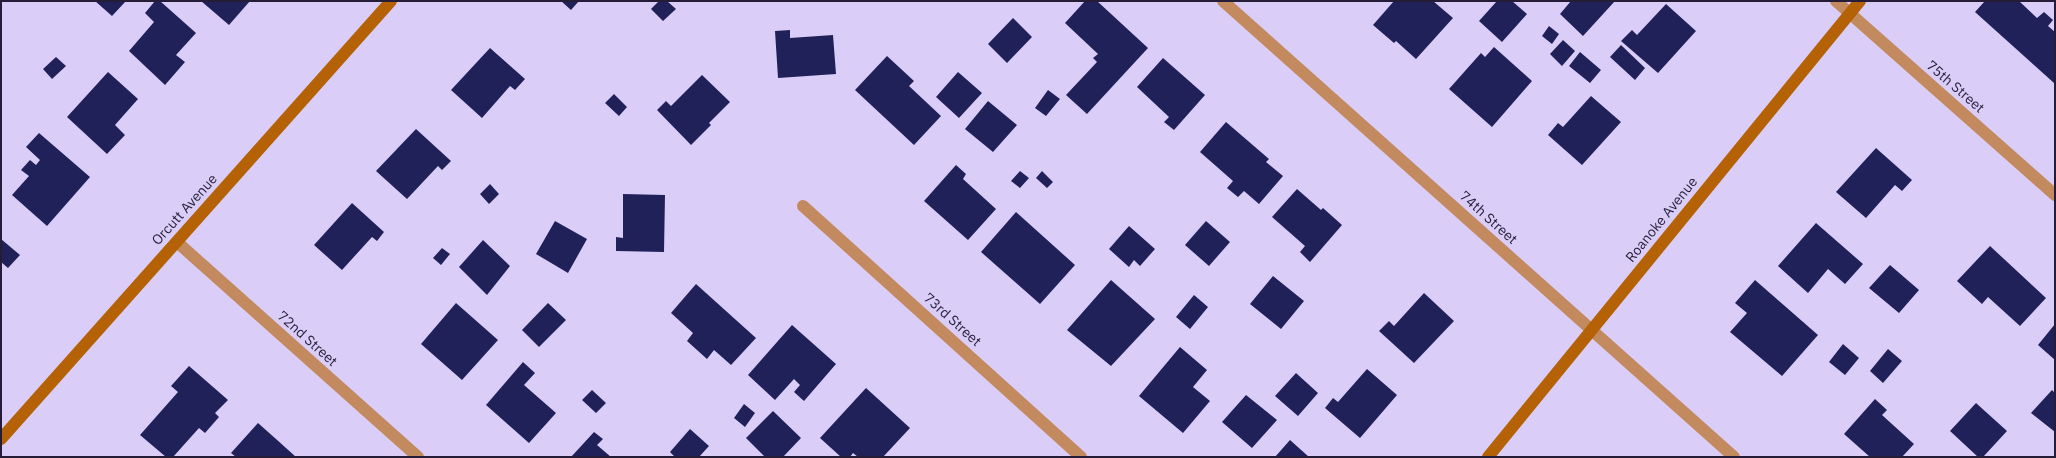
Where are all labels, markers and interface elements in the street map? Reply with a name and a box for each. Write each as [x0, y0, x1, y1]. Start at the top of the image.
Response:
street label: 75th Street [1923, 57, 1987, 117]
street label: Orcutt Avenue [149, 171, 221, 249]
street label: Roanoke Avenue [1623, 174, 1701, 266]
street label: 74th Street [1456, 188, 1520, 248]
street label: 73rd Street [920, 290, 984, 350]
street label: 72nd Street [274, 308, 340, 370]

